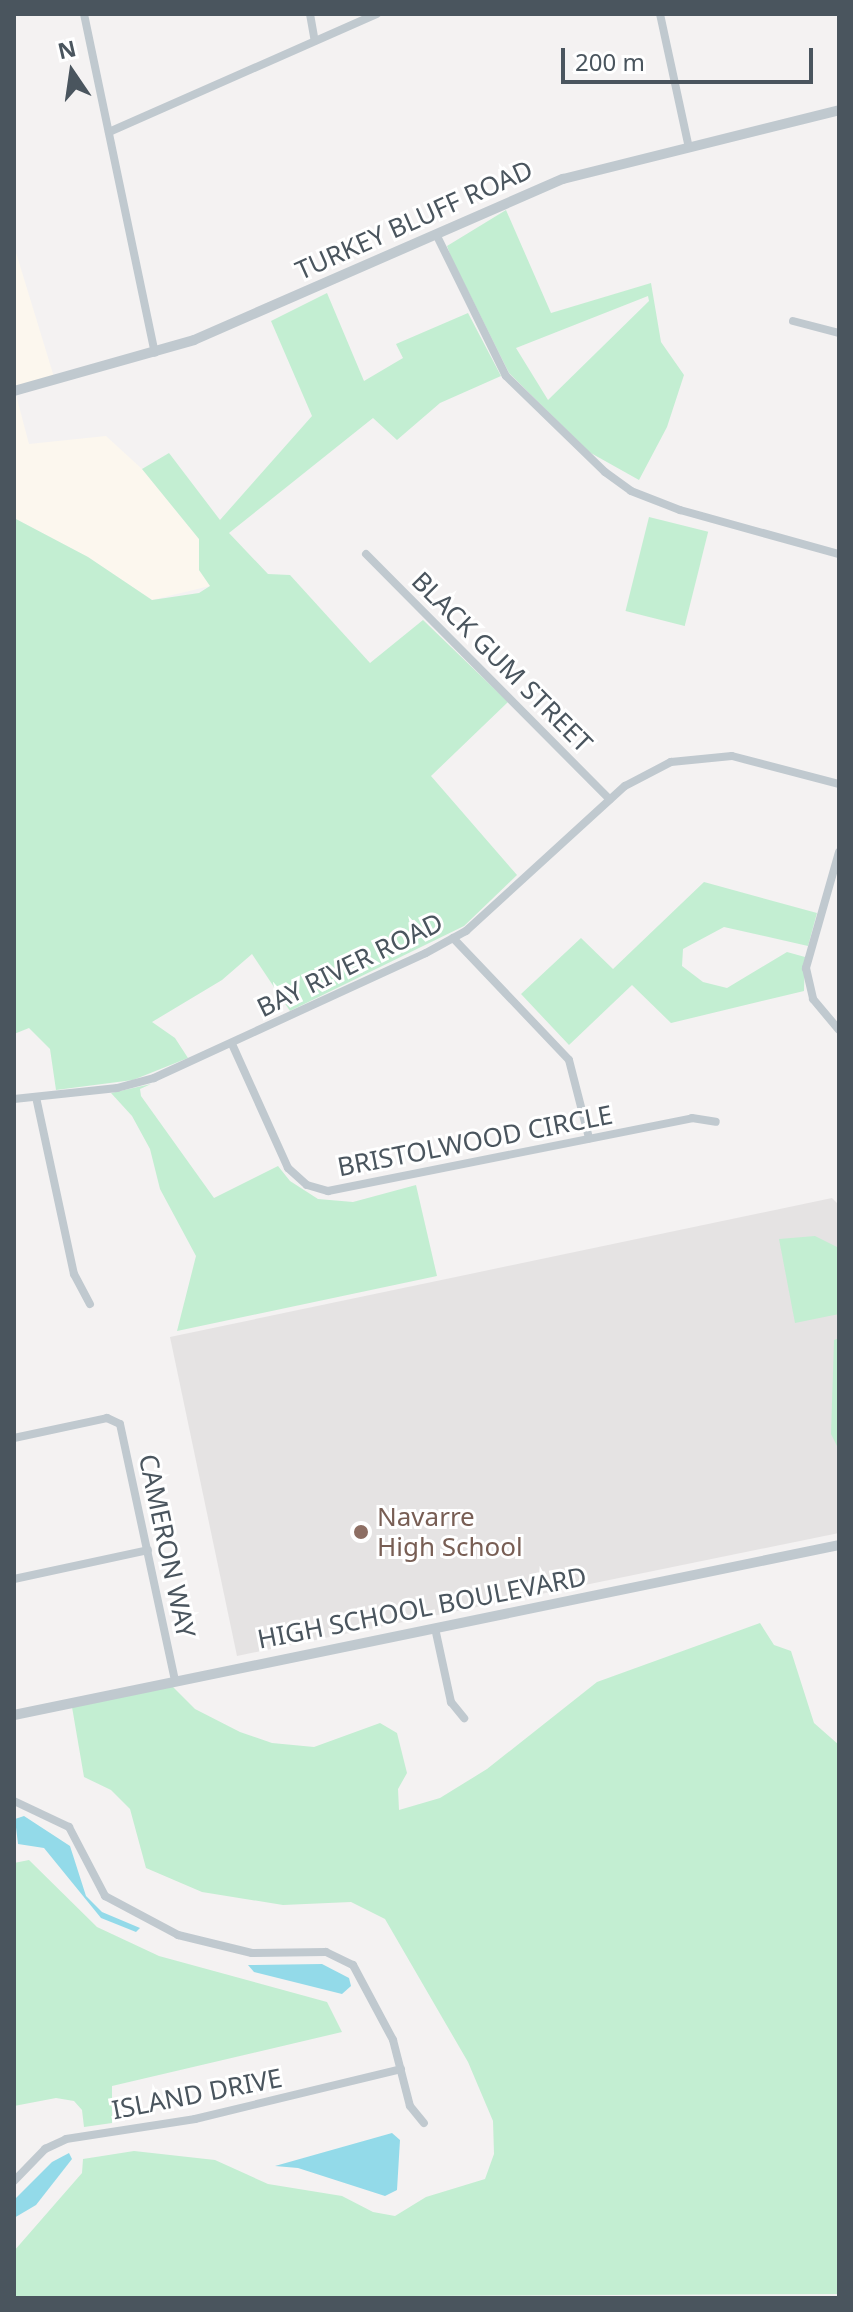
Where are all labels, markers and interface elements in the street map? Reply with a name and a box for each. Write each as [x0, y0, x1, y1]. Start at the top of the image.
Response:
north arrow [32, 32, 112, 112]
text: N [55, 32, 79, 65]
scale bar [565, 32, 817, 82]
text: 200 m [575, 45, 645, 78]
street label: TURKEY BLUFF ROAD [291, 154, 537, 286]
street label: BLACK GUM STREET [405, 565, 599, 759]
street label: BAY RIVER ROAD [252, 906, 448, 1024]
street label: BRISTOLWOOD CIRCLE [335, 1099, 615, 1183]
street label: CAMERON WAY [132, 1451, 202, 1641]
place label: Navarre High School [377, 1501, 523, 1562]
marker: Navarre High School [352, 1523, 370, 1541]
street label: HIGH SCHOOL BOULEVARD [255, 1561, 589, 1655]
street label: ISLAND DRIVE [109, 2062, 285, 2126]

